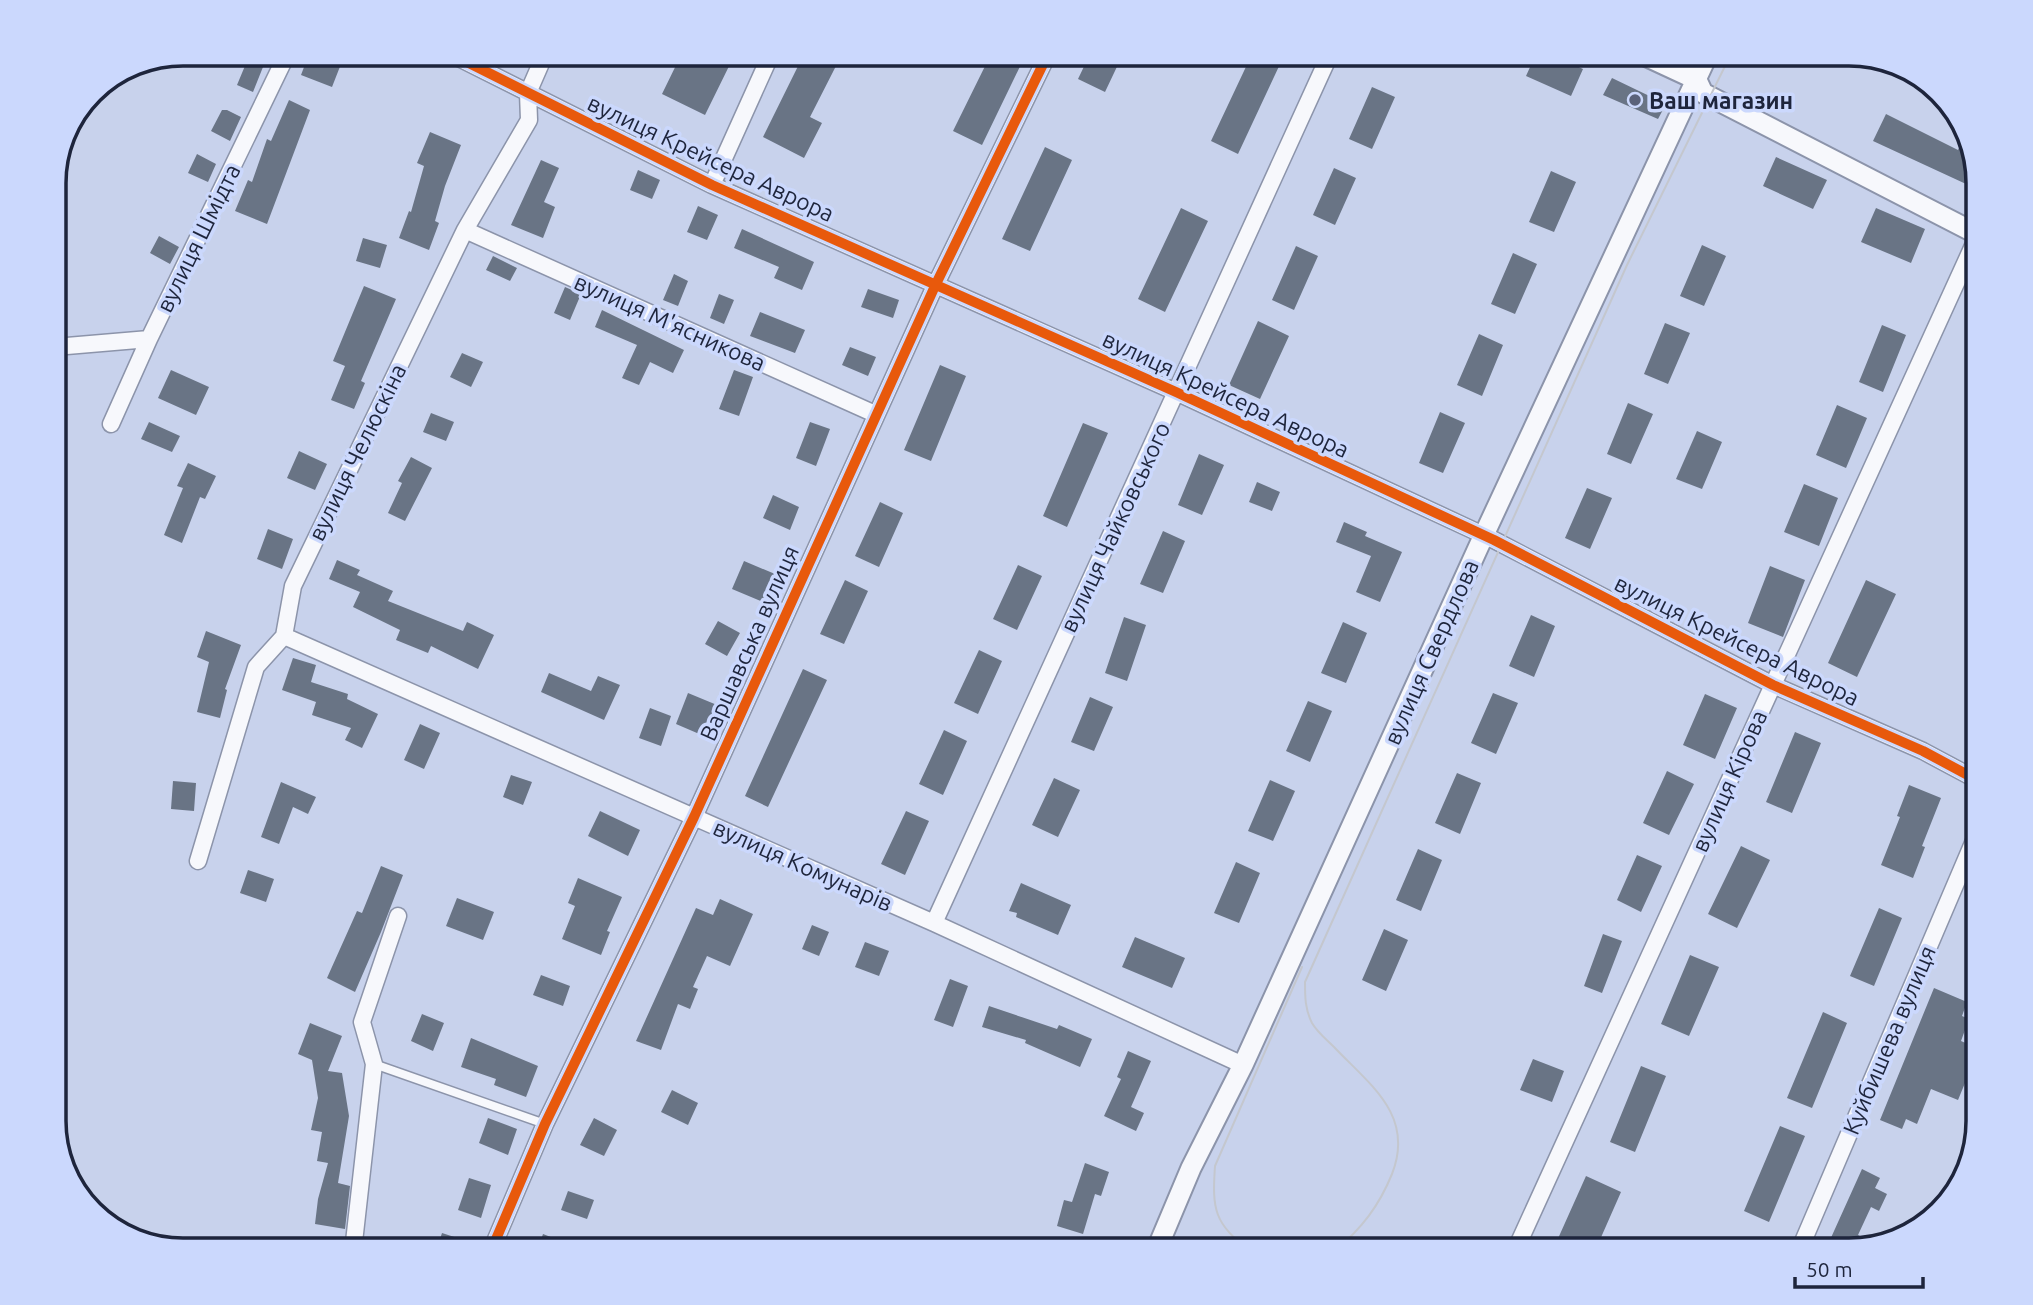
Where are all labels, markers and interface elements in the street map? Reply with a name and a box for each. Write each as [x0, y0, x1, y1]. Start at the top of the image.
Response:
place label: Ваш магазин [1649, 88, 1793, 113]
street label: вулиця Крейсера Аврора [584, 90, 838, 226]
marker: Ваш магазин [1627, 92, 1643, 108]
street label: вулиця Шмідта [151, 160, 245, 316]
street label: вулиця М'ясникова [571, 269, 769, 375]
street label: вулиця Крейсера Аврора [1099, 326, 1353, 462]
street label: вулиця Челюскіна [303, 360, 411, 544]
street label: вулиця Чайковського [1055, 418, 1175, 636]
street label: Варшавська вулиця [695, 542, 803, 744]
street label: вулиця Свердлова [1379, 556, 1483, 748]
street label: вулиця Крейсера Аврора [1611, 570, 1863, 710]
street label: вулиця Кірова [1687, 706, 1771, 856]
street label: вулиця Комунарів [710, 814, 896, 916]
street label: Куйбишева вулиця [1838, 942, 1940, 1138]
scale bar [1795, 1246, 1923, 1290]
text: 50 m [1806, 1257, 1853, 1281]

